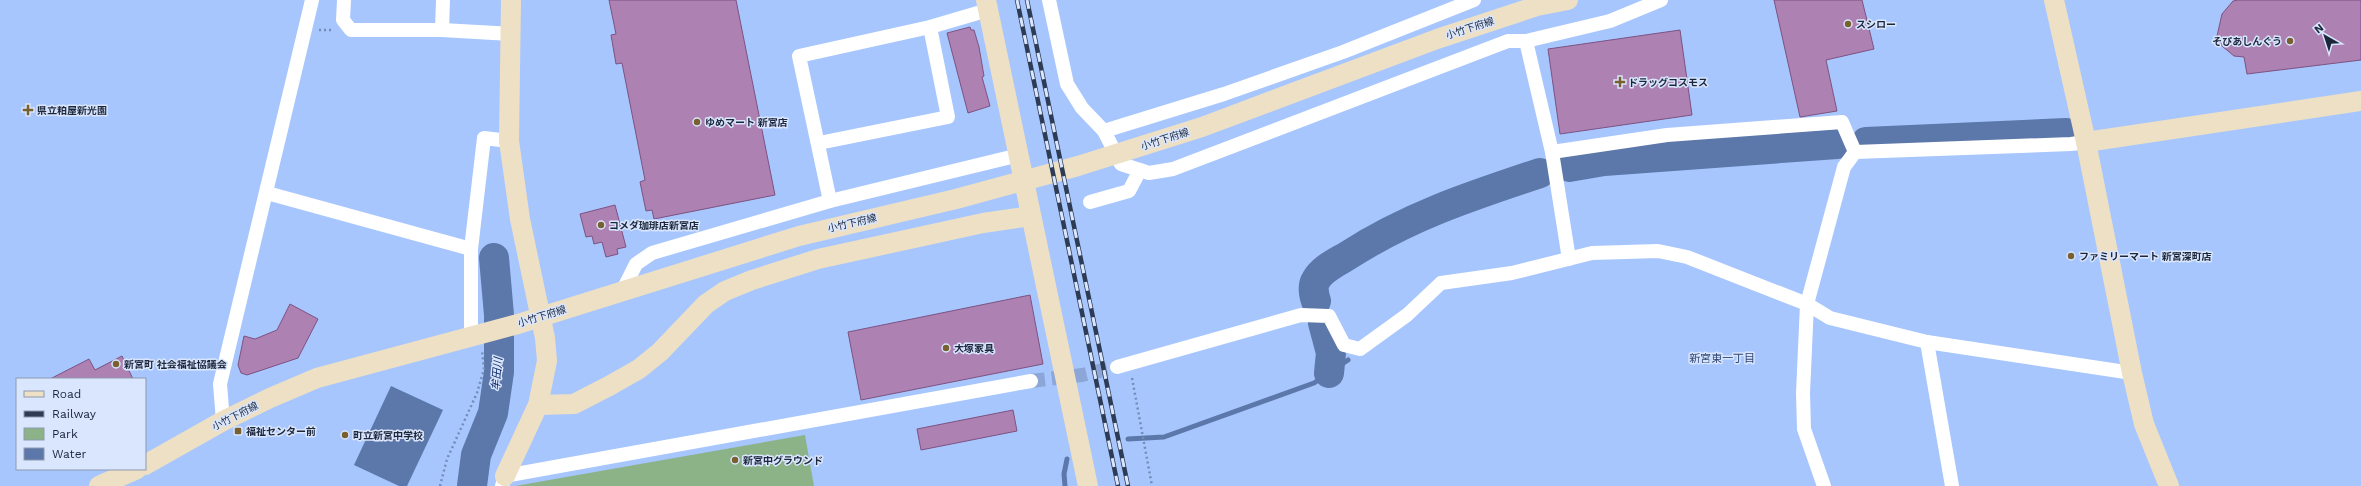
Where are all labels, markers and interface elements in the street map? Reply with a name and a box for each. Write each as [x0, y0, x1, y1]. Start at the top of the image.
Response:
street label: 小竹下府線 [1445, 15, 1495, 41]
north arrow [2305, 16, 2345, 56]
marker: スシロー [1843, 19, 1853, 29]
place label: スシロー [1856, 19, 1896, 30]
text: N [2312, 21, 2326, 36]
place label: そぴあしんぐう [2212, 36, 2282, 47]
marker: そぴあしんぐう [2285, 36, 2295, 46]
marker: ドラッグコスモス [1615, 77, 1625, 87]
place label: ドラッグコスモス [1628, 77, 1708, 88]
marker: 県立粕屋新光園 [22, 104, 34, 116]
place label: 県立粕屋新光園 [37, 105, 107, 116]
marker: ゆめマート 新宮店 [692, 117, 702, 127]
place label: ゆめマート 新宮店 [705, 117, 788, 128]
street label: 小竹下府線 [1140, 126, 1190, 152]
street label: 小竹下府線 [826, 212, 878, 234]
marker: コメダ珈琲店新宮店 [596, 220, 606, 230]
place label: コメダ珈琲店新宮店 [609, 220, 699, 231]
marker: ファミリーマート 新宮深町店 [2066, 251, 2076, 261]
place label: ファミリーマート 新宮深町店 [2079, 251, 2212, 262]
street label: 小竹下府線 [516, 303, 568, 329]
marker: 大塚家具 [941, 343, 951, 353]
place label: 大塚家具 [954, 343, 994, 354]
district label: 新宮東一丁目 [1689, 352, 1755, 365]
water label: 牟田川 [489, 356, 505, 391]
marker: 新宮町 社会福祉協議会 [111, 359, 121, 369]
place label: 新宮町 社会福祉協議会 [124, 359, 227, 370]
legend [16, 378, 146, 470]
text: Road [52, 387, 81, 401]
street label: 小竹下府線 [210, 400, 260, 432]
text: Railway [52, 407, 97, 421]
marker: 福祉センター前 [233, 426, 243, 436]
place label: 福祉センター前 [246, 426, 316, 437]
text: Park [52, 427, 78, 441]
marker: 町立新宮中学校 [340, 430, 350, 440]
place label: 町立新宮中学校 [353, 430, 423, 441]
text: Water [52, 447, 87, 461]
marker: 新宮中グラウンド [730, 455, 740, 465]
place label: 新宮中グラウンド [743, 455, 823, 466]

